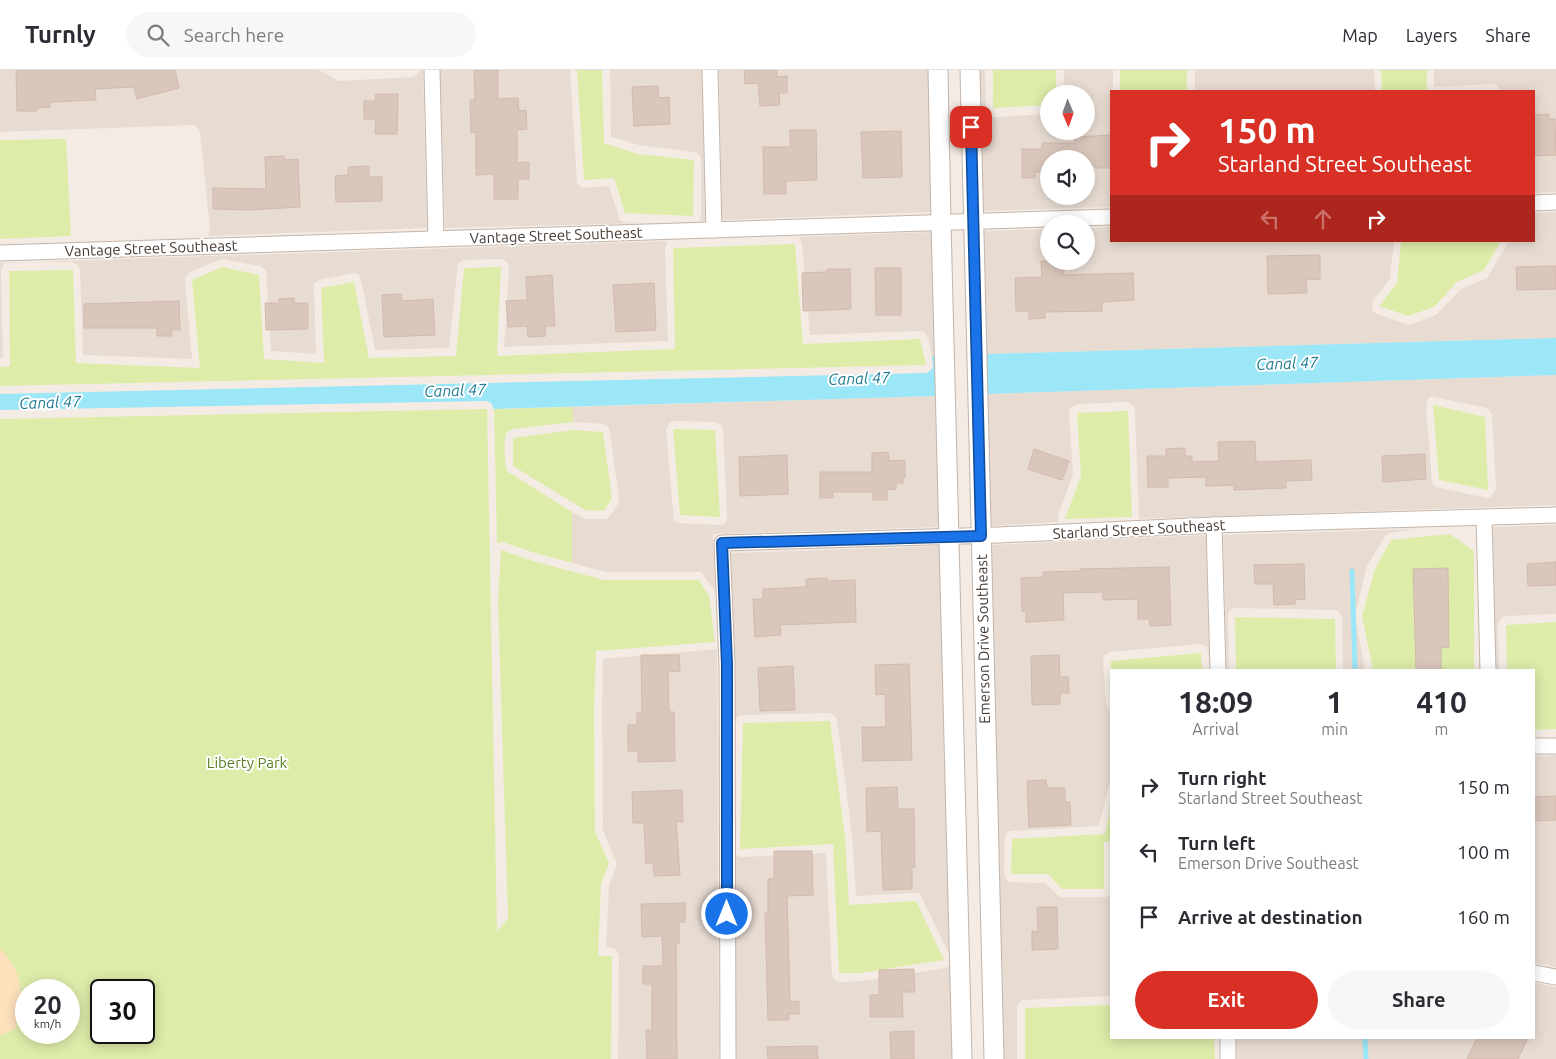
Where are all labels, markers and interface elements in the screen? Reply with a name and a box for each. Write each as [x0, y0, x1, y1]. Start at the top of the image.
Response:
search box [126, 12, 476, 57]
text: Turnly [25, 21, 96, 48]
icon: search [144, 21, 172, 49]
text: Search here [184, 24, 284, 46]
text: Map [1342, 25, 1378, 45]
text: Layers [1406, 25, 1457, 45]
text: Share [1485, 25, 1531, 45]
north arrow [1040, 85, 1095, 140]
map controls [1040, 85, 1095, 270]
pin [950, 106, 992, 148]
icon: right [1135, 110, 1200, 175]
text: 150 m [1218, 110, 1316, 150]
icon: arrive [957, 113, 985, 141]
button: sound [1040, 150, 1095, 205]
text: Starland Street Southeast [1218, 151, 1472, 176]
icon: left [1256, 205, 1284, 233]
icon: ahead [1309, 205, 1337, 233]
icon: right [1362, 205, 1390, 233]
button: search [1040, 215, 1095, 270]
street label: Vantage Street Southeast [469, 223, 643, 247]
street label: Vantage Street Southeast [64, 236, 238, 260]
water label: Canal 47 [1256, 353, 1319, 373]
water label: Canal 47 [828, 368, 891, 388]
water label: Canal 47 [424, 380, 487, 400]
water label: Canal 47 [19, 392, 82, 412]
street label: Starland Street Southeast [1052, 516, 1226, 542]
street label: Emerson Drive Southeast [973, 554, 993, 724]
text: 18:09 [1178, 685, 1253, 719]
text: 1 [1326, 685, 1343, 719]
text: 410 [1416, 685, 1467, 719]
text: Arrival [1192, 720, 1239, 738]
text: min [1321, 720, 1348, 738]
text: m [1435, 720, 1448, 738]
park label: Liberty Park [207, 754, 288, 771]
text: Turn right [1178, 767, 1266, 789]
icon: right [1135, 773, 1163, 801]
text: 150 m [1457, 776, 1510, 798]
text: Starland Street Southeast [1178, 789, 1362, 807]
text: Turn left [1178, 832, 1256, 854]
icon: left [1135, 838, 1163, 866]
text: 100 m [1457, 841, 1510, 863]
text: Emerson Drive Southeast [1178, 854, 1359, 872]
position arrow [700, 887, 752, 939]
icon: arrive [1135, 903, 1163, 931]
text: Arrive at destination [1178, 906, 1363, 928]
text: 160 m [1457, 906, 1510, 928]
button: Exit [1135, 971, 1318, 1029]
button: Share [1328, 971, 1510, 1029]
speed limit sign: 30 [90, 979, 155, 1044]
text: 20 [33, 991, 62, 1019]
text: km/h [34, 1017, 61, 1030]

